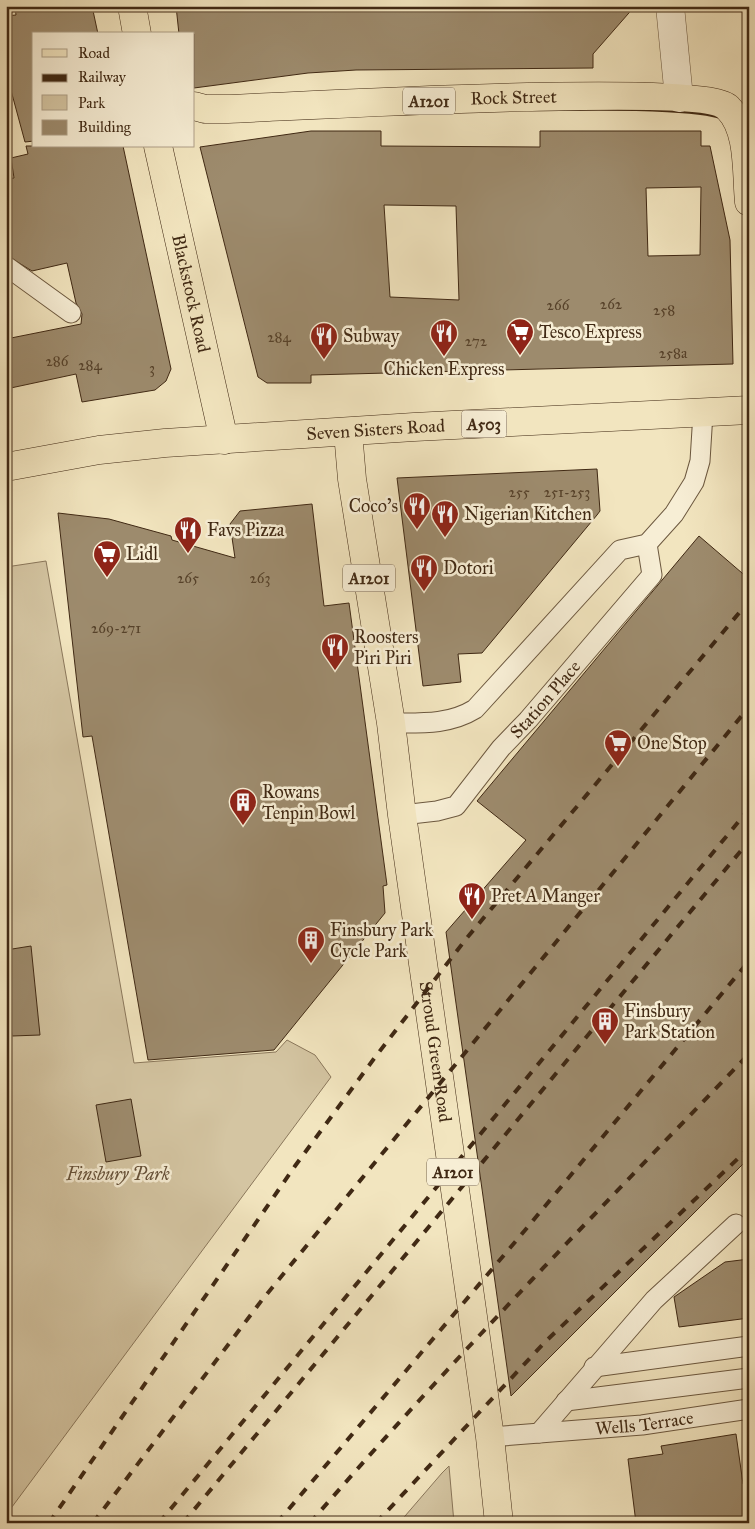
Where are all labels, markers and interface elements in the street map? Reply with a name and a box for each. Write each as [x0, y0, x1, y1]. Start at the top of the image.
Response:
legend [32, 32, 195, 148]
text: Road [78, 44, 110, 62]
text: Railway [78, 68, 127, 86]
street label: Rock Street [470, 86, 558, 110]
road number: A1201 [403, 88, 455, 114]
text: Park [78, 94, 105, 112]
text: Building [78, 118, 132, 136]
street label: Blackstock Road [167, 232, 215, 355]
house number: 262 [600, 295, 623, 313]
house number: 266 [547, 296, 571, 314]
house number: 258 [653, 301, 675, 319]
supermarket icon: Tesco Express [505, 317, 535, 356]
restaurant icon: Chicken Express [429, 318, 459, 357]
restaurant icon: Subway [309, 321, 339, 360]
place label: Tesco Express [539, 321, 642, 343]
place label: Subway [343, 325, 400, 347]
house number: 284 [267, 328, 292, 346]
house number: 272 [465, 332, 488, 350]
house number: 258a [659, 344, 688, 362]
house number: 286 [45, 352, 70, 370]
house number: 284 [78, 356, 103, 374]
place label: Chicken Express [383, 358, 505, 380]
house number: 3 [149, 359, 155, 377]
road number: A503 [462, 410, 506, 438]
street label: Seven Sisters Road [306, 414, 445, 445]
house number: 255 [508, 483, 530, 501]
house number: 251-253 [544, 483, 590, 501]
restaurant icon: Coco's [402, 491, 432, 530]
place label: Coco's [349, 495, 398, 517]
restaurant icon: Nigerian Kitchen [430, 499, 460, 538]
place label: Nigerian Kitchen [464, 503, 592, 526]
restaurant icon: Favs Pizza [173, 515, 203, 554]
place label: Favs Pizza [207, 519, 285, 541]
supermarket icon: Lidl [92, 539, 122, 578]
place label: Lidl [126, 543, 158, 565]
restaurant icon: Dotori [409, 553, 439, 592]
place label: Dotori [443, 557, 494, 579]
road number: A1201 [343, 564, 395, 592]
house number: 265 [177, 569, 199, 587]
house number: 263 [249, 569, 271, 587]
house number: 269-271 [91, 619, 141, 637]
place label: Roosters Piri Piri [354, 626, 419, 669]
restaurant icon: Roosters Piri Piri [320, 632, 350, 671]
street label: Station Place [505, 656, 585, 743]
supermarket icon: One Stop [603, 728, 633, 767]
place label: One Stop [637, 732, 707, 754]
place label: Rowans Tenpin Bowl [262, 781, 355, 824]
building icon: Rowans Tenpin Bowl [228, 787, 258, 826]
restaurant icon: Pret A Manger [457, 881, 487, 920]
place label: Pret A Manger [491, 885, 600, 908]
place label: Finsbury Park Cycle Park [330, 919, 434, 962]
building icon: Finsbury Park Cycle Park [296, 925, 326, 964]
street label: Stroud Green Road [415, 980, 456, 1124]
place label: Finsbury Park Station [624, 1000, 715, 1043]
building icon: Finsbury Park Station [590, 1006, 620, 1045]
road number: A1201 [427, 1158, 479, 1186]
park label: Finsbury Park [65, 1163, 170, 1185]
street label: Wells Terrace [594, 1406, 695, 1440]

